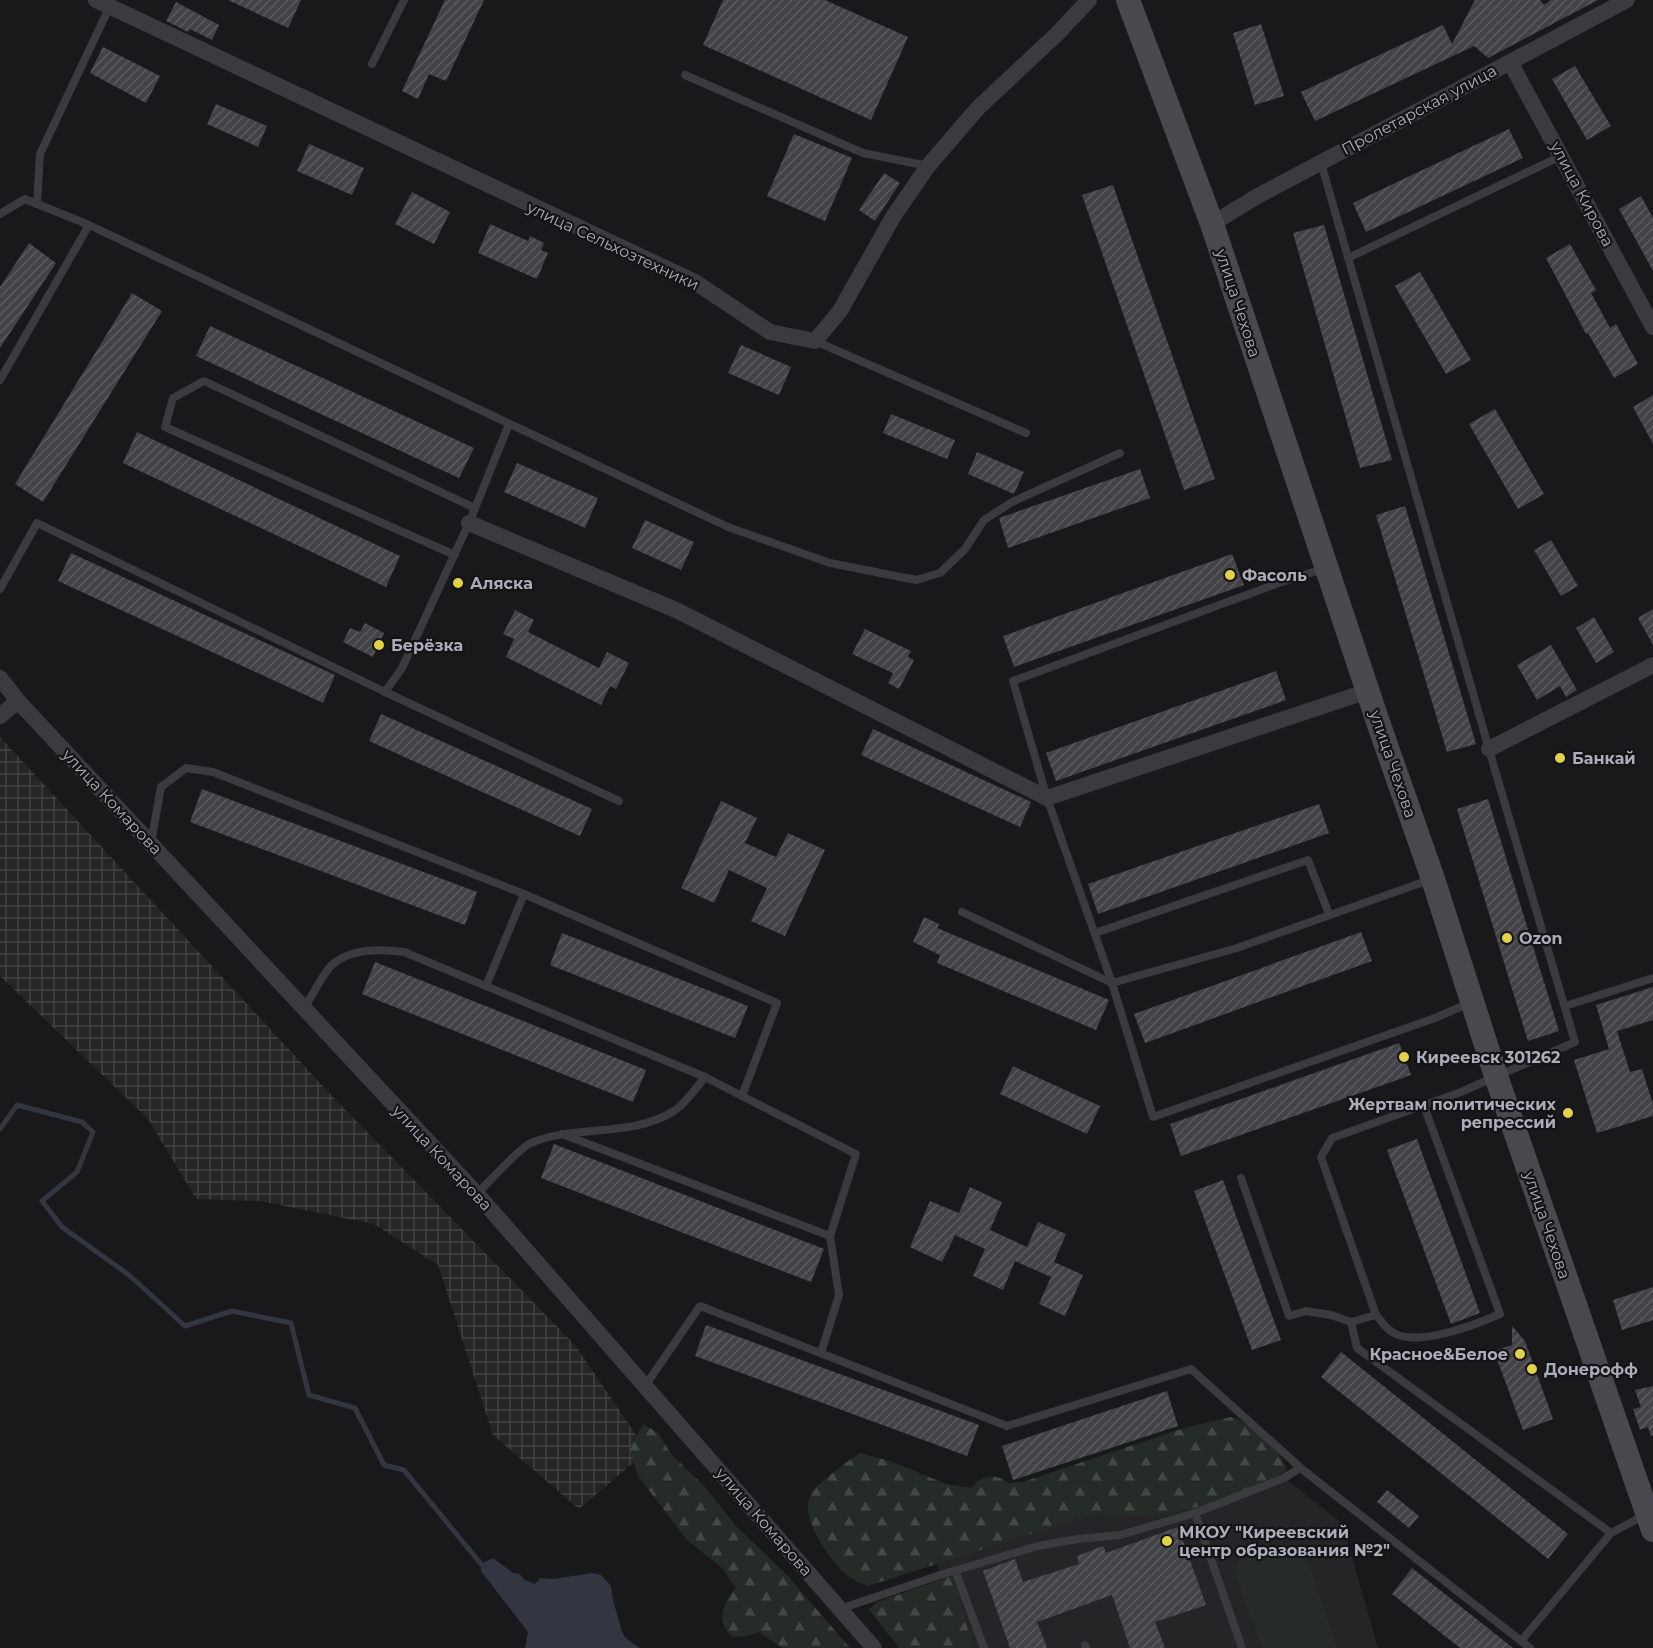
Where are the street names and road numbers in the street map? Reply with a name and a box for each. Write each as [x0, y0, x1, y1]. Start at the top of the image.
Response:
street label: Пролетарская улица [1338, 61, 1500, 159]
street label: улица Кирова [1546, 137, 1618, 250]
street label: улица Сельхозтехники [523, 197, 702, 294]
street label: улица Чехова [1211, 246, 1264, 359]
street label: улица Чехова [1365, 707, 1420, 820]
street label: улица Комарова [58, 745, 166, 859]
street label: улица Комарова [388, 1101, 496, 1215]
street label: улица Чехова [1519, 1168, 1574, 1281]
street label: улица Комарова [711, 1463, 816, 1580]

